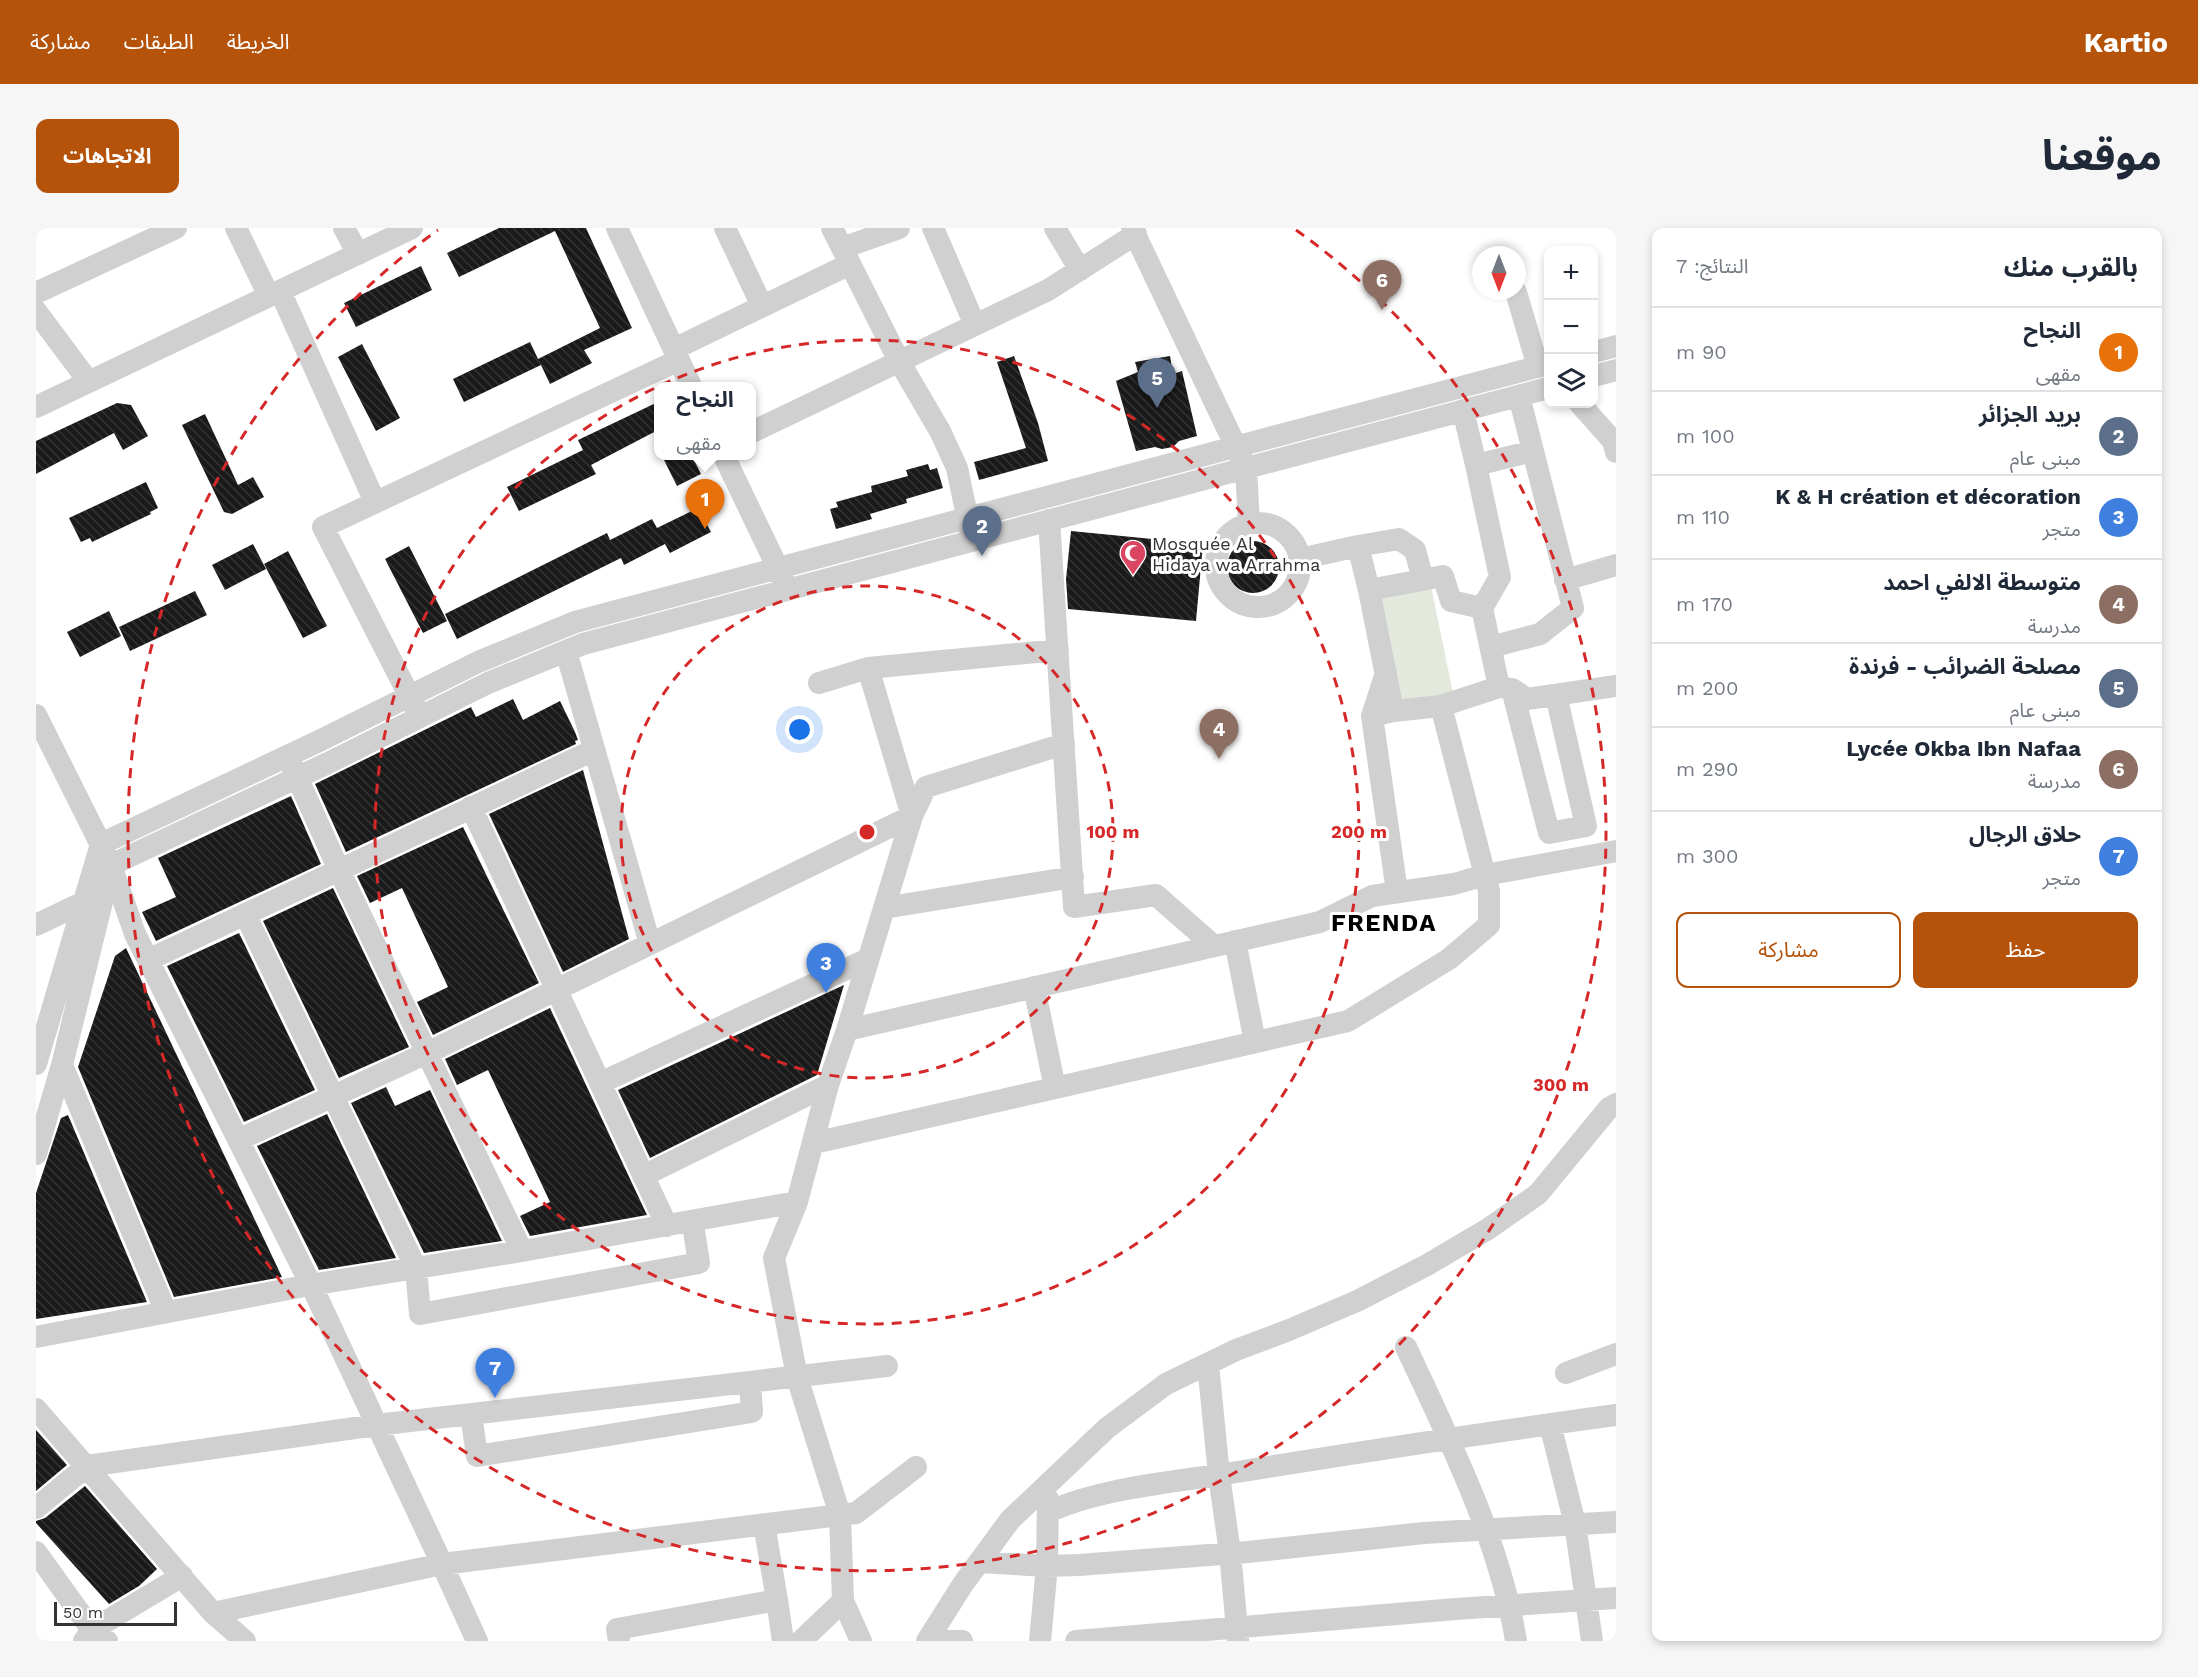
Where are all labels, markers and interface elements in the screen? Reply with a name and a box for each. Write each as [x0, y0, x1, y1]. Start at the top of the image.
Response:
text: Kartio [2084, 26, 2168, 59]
text: مشاركة [30, 29, 91, 54]
text: الطبقات [124, 29, 194, 54]
text: الخريطة [227, 29, 290, 54]
button: الاتجاهات [36, 119, 179, 193]
text: موقعنا [2042, 131, 2162, 180]
north arrow [1472, 246, 1526, 300]
map controls [1544, 246, 1598, 408]
button: + [1544, 246, 1598, 300]
text: بالقرب منك [2004, 252, 2138, 282]
text: النتائج: 7 [1676, 254, 1748, 278]
pin: 6 [1362, 260, 1402, 310]
button: − [1544, 300, 1598, 354]
text: النجاح [2024, 318, 2081, 343]
text: 90 m [1676, 340, 1727, 364]
text: 1 [2114, 340, 2123, 364]
button: layers [1544, 354, 1598, 408]
pin: 5 [1138, 358, 1176, 408]
text: مقهى [2036, 362, 2081, 386]
popup [654, 382, 756, 460]
text: النجاح [676, 387, 734, 412]
text: بريد الجزائر [1979, 402, 2081, 427]
text: 100 m [1676, 424, 1735, 448]
text: 2 [2113, 424, 2124, 448]
text: مقهى [676, 431, 722, 455]
text: مبنى عام [2010, 446, 2081, 470]
pin: 1 [686, 480, 724, 529]
text: K & H création et décoration [1775, 484, 2081, 509]
text: 110 m [1676, 505, 1730, 529]
text: 3 [2113, 505, 2124, 529]
pin: 2 [962, 506, 1002, 556]
text: متجر [2042, 517, 2081, 541]
place label: Mosquée Al Hidaya wa Arrahma [1152, 533, 1321, 575]
mosque icon: Mosquée Al Hidaya wa Arrahma [1118, 538, 1148, 576]
text: متوسطة الالفي احمد [1883, 570, 2081, 595]
text: 170 m [1676, 592, 1733, 616]
text: 4 [2112, 592, 2125, 616]
text: مدرسة [2028, 614, 2081, 638]
text: مصلحة الضرائب - فرندة [1849, 654, 2081, 679]
text: 200 m [1676, 676, 1738, 700]
text: 5 [2113, 676, 2124, 700]
text: مبنى عام [2010, 698, 2081, 722]
pin: 4 [1200, 710, 1238, 759]
your location [785, 715, 814, 744]
text: Lycée Okba Ibn Nafaa [1846, 736, 2081, 761]
text: 290 m [1676, 757, 1738, 781]
text: 6 [2112, 757, 2125, 781]
text: مدرسة [2028, 769, 2081, 793]
text: 100 m [1086, 821, 1140, 842]
text: 200 m [1331, 821, 1387, 842]
centre of rings [857, 822, 877, 842]
text: حلاق الرجال [1969, 822, 2081, 847]
text: 300 m [1676, 844, 1738, 868]
text: 7 [2112, 844, 2125, 868]
text: متجر [2042, 866, 2081, 890]
district label: FRENDA [1331, 909, 1437, 937]
button: مشاركة [1676, 912, 1901, 988]
button: حفظ [1913, 912, 2138, 988]
pin: 3 [806, 944, 846, 993]
text: 300 m [1533, 1074, 1589, 1095]
pin: 7 [476, 1348, 514, 1398]
scale bar [54, 1599, 177, 1626]
text: 50 m [63, 1603, 103, 1622]

